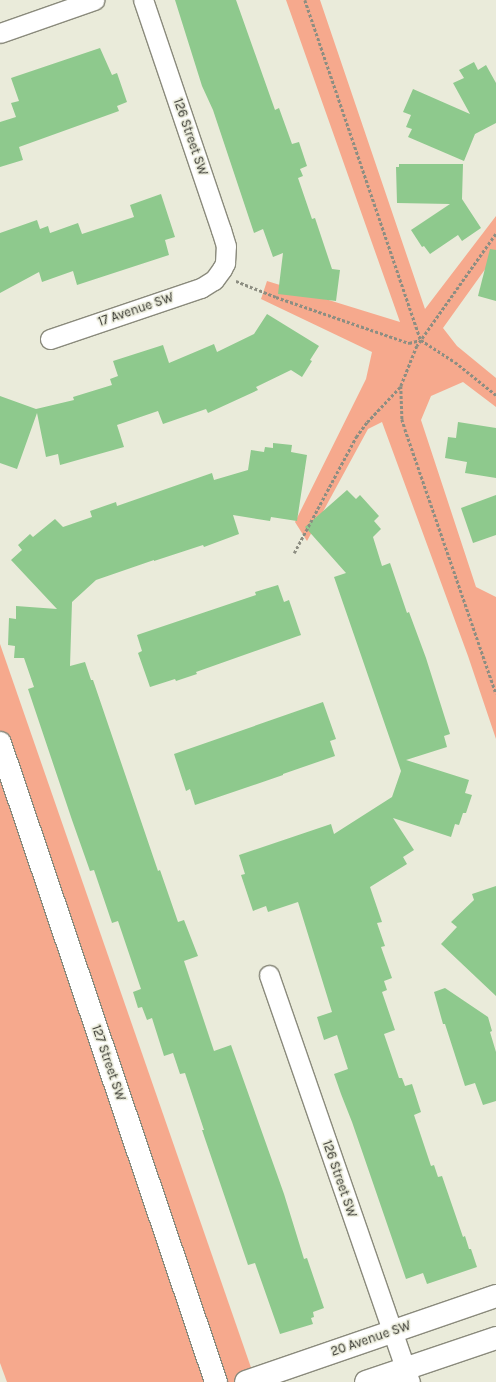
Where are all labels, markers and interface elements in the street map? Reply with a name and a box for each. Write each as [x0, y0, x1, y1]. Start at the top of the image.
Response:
street label: 126 Street SW [170, 96, 210, 178]
street label: 17 Avenue SW [96, 290, 176, 330]
street label: 127 Street SW [88, 1023, 128, 1103]
street label: 126 Street SW [319, 1138, 359, 1220]
street label: 20 Avenue SW [329, 1318, 413, 1360]

